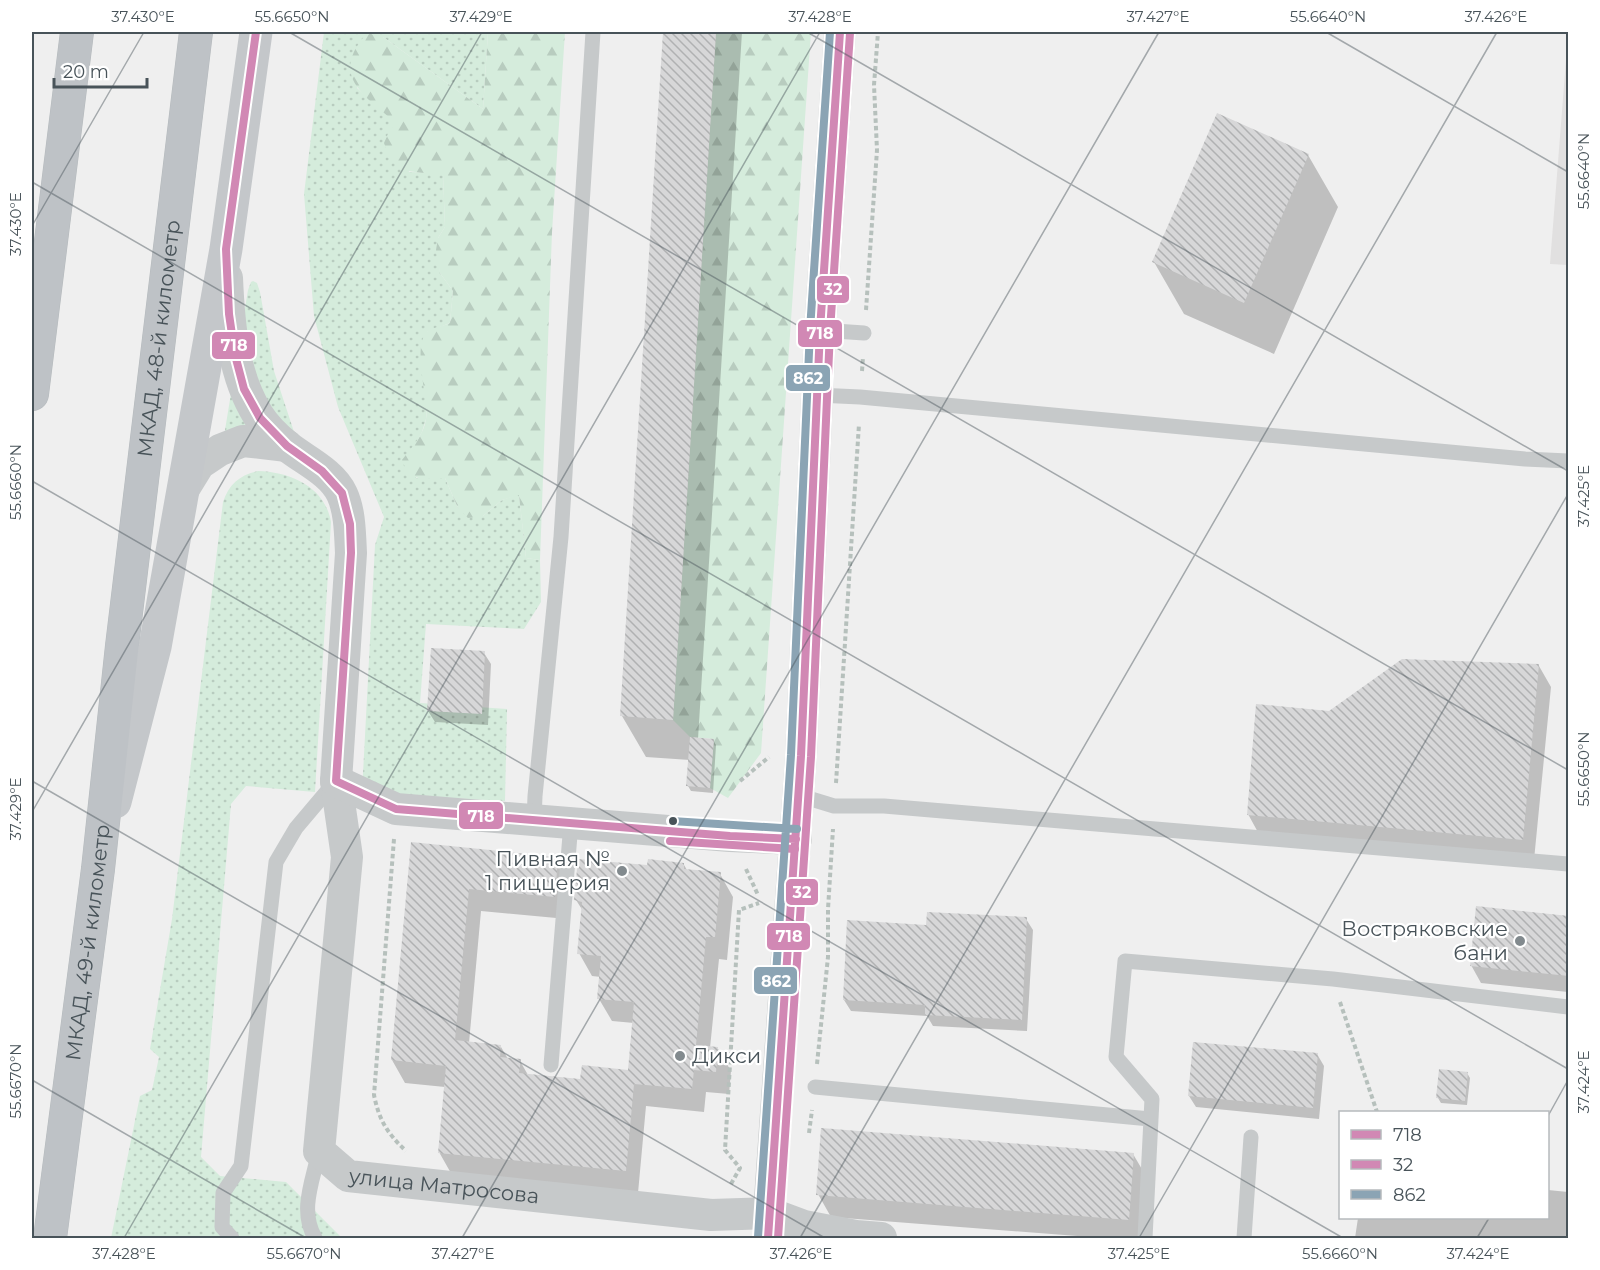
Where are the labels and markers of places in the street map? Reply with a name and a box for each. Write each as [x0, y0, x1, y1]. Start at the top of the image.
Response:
unlabelled marker [667, 815, 679, 827]
place label: Пивная № 1 пиццерия [485, 846, 610, 895]
marker: Пивная № 1 пиццерия [615, 864, 629, 878]
place label: Востряковские бани [1341, 916, 1508, 965]
marker: Востряковские бани [1513, 934, 1527, 948]
place label: Дикси [692, 1043, 761, 1068]
marker: Дикси [673, 1049, 687, 1063]

